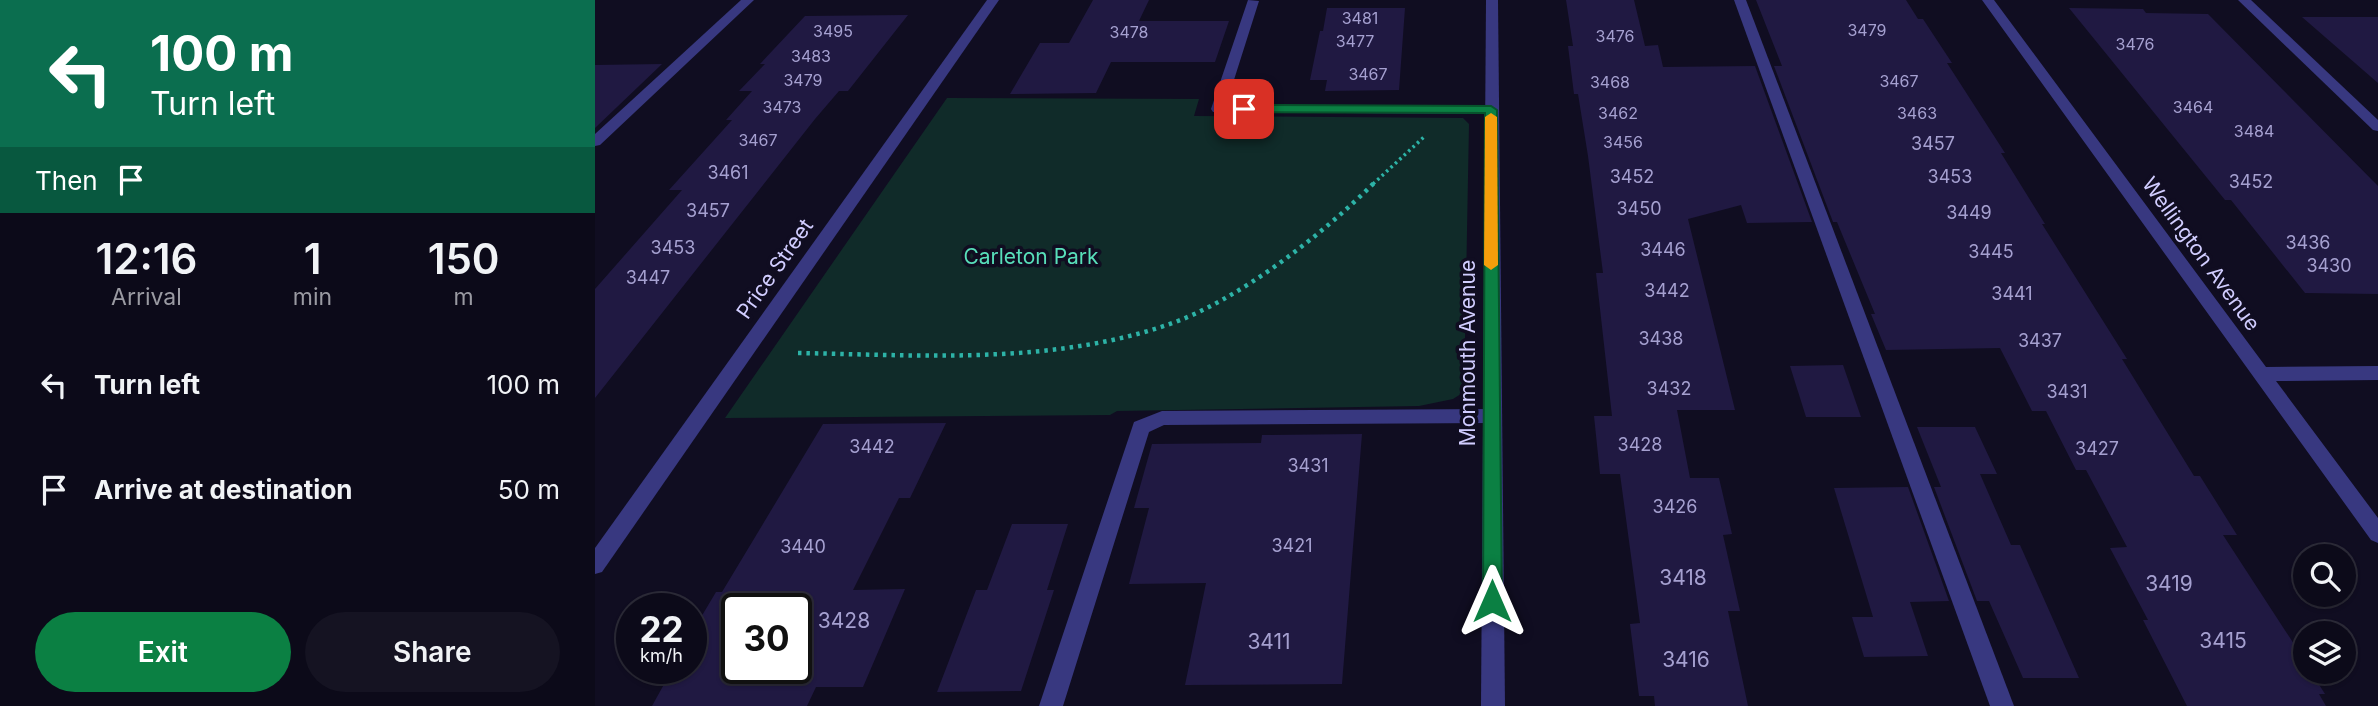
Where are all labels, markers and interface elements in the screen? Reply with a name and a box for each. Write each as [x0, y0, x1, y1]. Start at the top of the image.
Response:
house number: 3481 [1342, 8, 1378, 28]
house number: 3479 [1847, 20, 1887, 40]
house number: 3495 [813, 21, 853, 41]
house number: 3478 [1110, 22, 1148, 42]
text: 100 m [150, 24, 294, 83]
house number: 3476 [1596, 26, 1634, 46]
icon: left [35, 28, 126, 119]
house number: 3477 [1336, 31, 1374, 51]
house number: 3476 [2116, 34, 2154, 54]
house number: 3483 [791, 46, 831, 66]
house number: 3467 [1348, 64, 1388, 84]
house number: 3479 [783, 70, 823, 90]
house number: 3467 [1879, 71, 1919, 91]
house number: 3468 [1590, 72, 1630, 92]
pin [1214, 79, 1274, 139]
text: Turn left [150, 84, 275, 123]
icon: arrive [1225, 90, 1263, 128]
house number: 3473 [763, 97, 801, 117]
house number: 3464 [2173, 97, 2213, 117]
house number: 3462 [1598, 103, 1638, 123]
house number: 3463 [1897, 103, 1937, 123]
house number: 3484 [2234, 121, 2274, 141]
house number: 3467 [738, 130, 778, 150]
house number: 3456 [1603, 132, 1643, 152]
house number: 3457 [1911, 133, 1955, 154]
icon: arrive [112, 161, 150, 199]
house number: 3461 [707, 162, 749, 183]
text: Then [35, 165, 98, 196]
house number: 3452 [1610, 166, 1654, 187]
house number: 3453 [1928, 166, 1972, 187]
house number: 3452 [2229, 171, 2273, 192]
street label: Wellington Avenue [2137, 172, 2266, 335]
house number: 3450 [1616, 198, 1662, 219]
house number: 3457 [686, 200, 730, 221]
house number: 3449 [1946, 202, 1992, 223]
street label: Price Street [731, 214, 818, 323]
house number: 3436 [2285, 232, 2331, 253]
text: 12:16 [95, 233, 197, 284]
text: 1 [304, 233, 321, 284]
text: 150 [428, 233, 500, 284]
house number: 3453 [651, 237, 695, 258]
house number: 3446 [1640, 239, 1686, 260]
house number: 3445 [1968, 241, 2014, 262]
park label: Carleton Park [963, 244, 1099, 269]
house number: 3430 [2306, 255, 2352, 276]
street label: Monmouth Avenue [1455, 260, 1480, 446]
house number: 3447 [626, 267, 670, 288]
house number: 3442 [1644, 280, 1690, 301]
text: Arrival [111, 283, 182, 311]
text: min [293, 283, 332, 311]
text: m [453, 283, 474, 311]
house number: 3441 [1991, 283, 2033, 304]
house number: 3438 [1639, 328, 1684, 349]
house number: 3437 [2018, 330, 2062, 351]
icon: left [35, 366, 73, 404]
text: Turn left [94, 369, 200, 400]
text: 100 m [487, 369, 560, 400]
house number: 3432 [1647, 378, 1691, 399]
house number: 3431 [2046, 381, 2088, 402]
house number: 3428 [1618, 434, 1662, 455]
house number: 3442 [849, 436, 895, 457]
house number: 3427 [2075, 438, 2119, 459]
house number: 3431 [1287, 455, 1329, 476]
icon: arrive [35, 471, 73, 509]
text: Arrive at destination [94, 474, 353, 505]
text: 50 m [498, 474, 560, 505]
house number: 3426 [1653, 496, 1697, 517]
house number: 3421 [1271, 535, 1313, 556]
house number: 3440 [780, 536, 826, 557]
map controls [2293, 544, 2356, 684]
button: search [2293, 544, 2356, 607]
position arrow [1455, 564, 1529, 638]
house number: 3418 [1659, 565, 1707, 590]
house number: 3419 [2145, 571, 2193, 596]
speed limit sign: 30 [721, 593, 812, 684]
text: 22 [639, 608, 684, 650]
house number: 3428 [818, 608, 870, 633]
button: Exit [35, 612, 291, 692]
button: Share [305, 612, 560, 692]
button: layers [2293, 621, 2356, 684]
house number: 3415 [2199, 628, 2247, 653]
house number: 3411 [1247, 629, 1291, 654]
text: km/h [640, 645, 683, 666]
house number: 3416 [1662, 647, 1710, 672]

